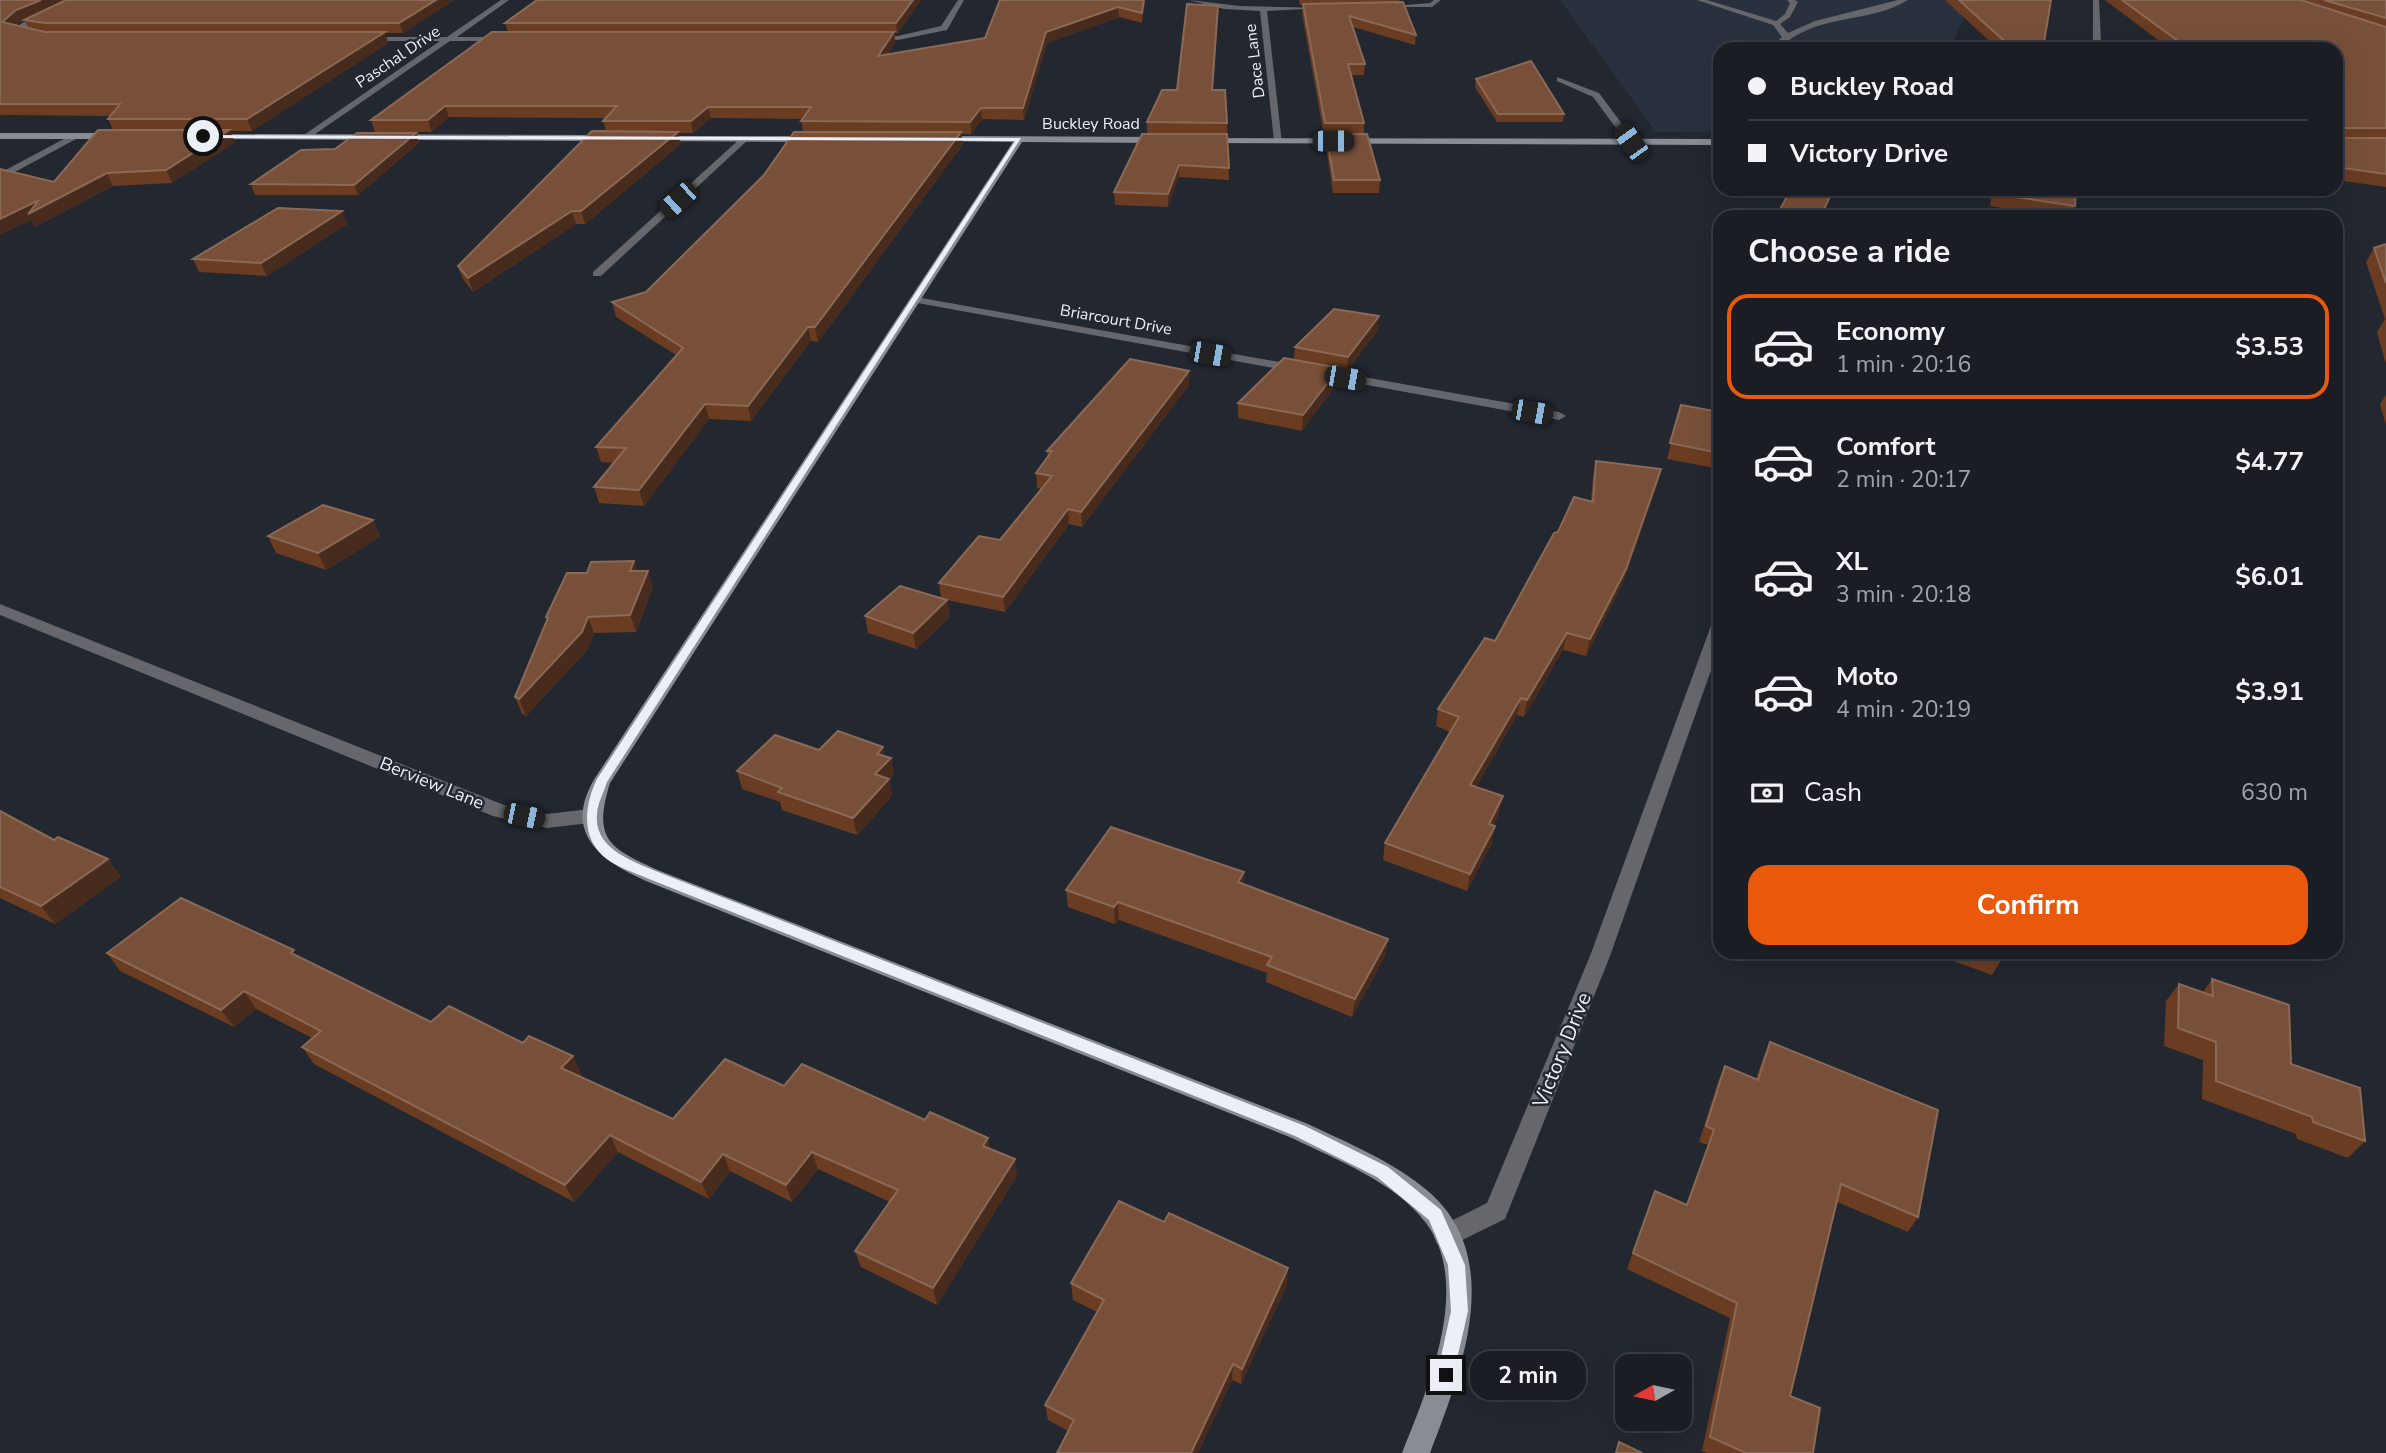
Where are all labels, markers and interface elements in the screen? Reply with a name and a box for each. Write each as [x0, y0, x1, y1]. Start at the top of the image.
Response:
street label: Paschal Drive [351, 21, 445, 93]
street label: Dace Lane [1240, 22, 1270, 100]
text: Buckley Road [1790, 69, 1954, 104]
street label: Buckley Road [1042, 113, 1140, 135]
car [1611, 119, 1652, 165]
route start [187, 120, 219, 152]
car [1313, 131, 1355, 152]
text: Victory Drive [1790, 136, 1948, 171]
car [656, 178, 701, 222]
text: Choose a ride [1748, 230, 1950, 273]
street label: Briarcourt Drive [1058, 299, 1174, 341]
text: Economy [1836, 314, 1945, 349]
icon: car [1752, 315, 1815, 378]
text: $3.53 [2235, 329, 2304, 364]
car [1188, 340, 1233, 368]
text: 1 min · 20:16 [1836, 349, 1971, 380]
car [1323, 364, 1368, 392]
car [1510, 398, 1555, 426]
text: Comfort [1836, 429, 1936, 464]
icon: car [1752, 430, 1815, 493]
text: $4.77 [2235, 444, 2304, 479]
text: 2 min · 20:17 [1836, 464, 1971, 495]
text: XL [1836, 544, 1868, 579]
icon: car [1752, 545, 1815, 608]
text: $6.01 [2235, 559, 2304, 594]
text: 3 min · 20:18 [1836, 579, 1971, 610]
text: Moto [1836, 659, 1898, 694]
icon: car [1752, 660, 1815, 723]
text: $3.91 [2235, 674, 2304, 709]
text: 4 min · 20:19 [1836, 694, 1971, 725]
street label: Berview Lane [376, 751, 488, 815]
icon: cash [1748, 774, 1786, 812]
text: Cash [1804, 775, 1862, 810]
text: 630 m [2241, 777, 2308, 808]
car [502, 801, 547, 831]
button: Confirm [1748, 865, 2308, 945]
street label: Victory Drive [1526, 988, 1598, 1113]
callout: 2 min [1470, 1350, 1586, 1400]
north arrow [1615, 1354, 1692, 1432]
map controls [1615, 1354, 1692, 1431]
route end [1430, 1359, 1462, 1391]
text: 2 min [1498, 1360, 1558, 1391]

